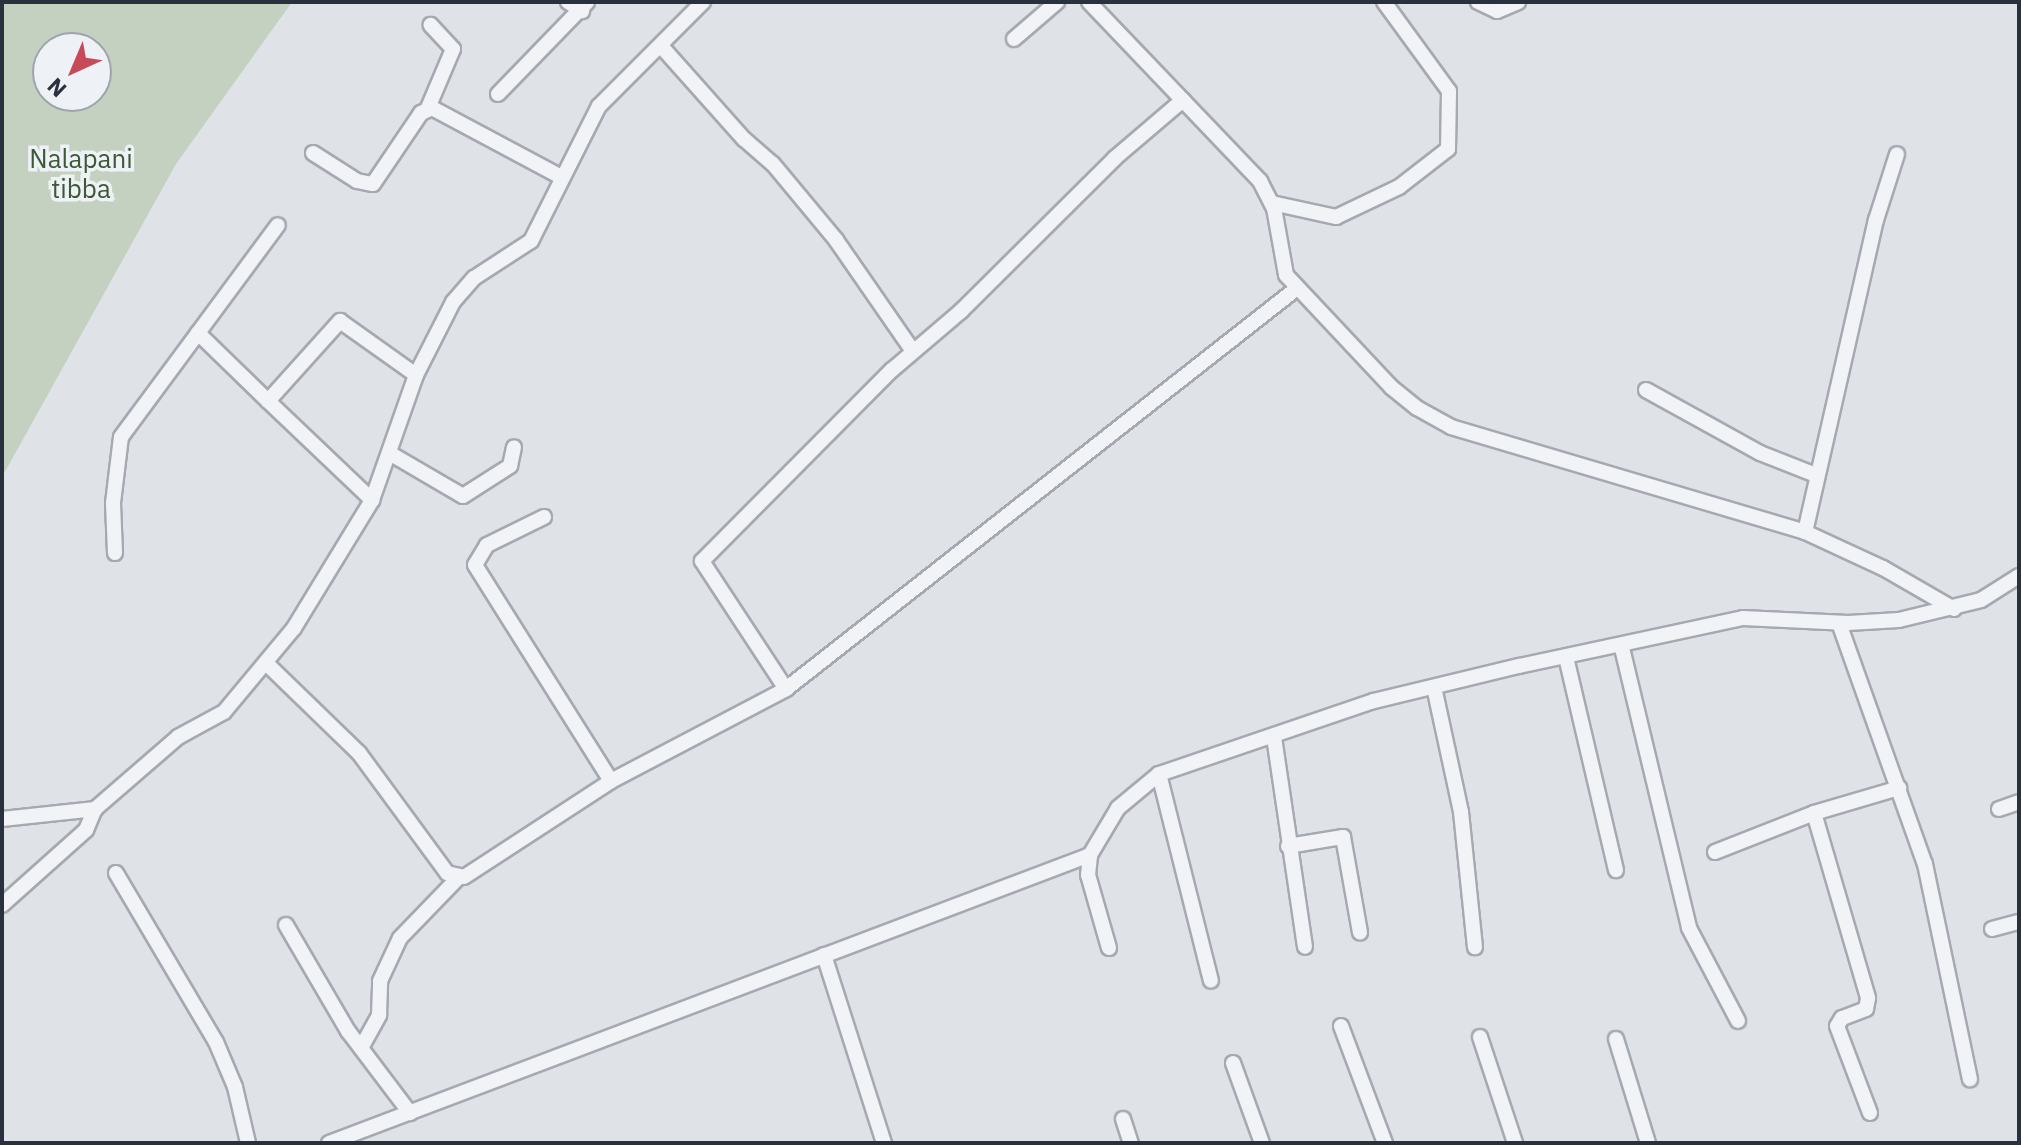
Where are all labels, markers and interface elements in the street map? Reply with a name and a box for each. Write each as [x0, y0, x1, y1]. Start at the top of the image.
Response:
north arrow [32, 32, 112, 112]
text: N [41, 72, 72, 104]
park label: Nalapani tibba [29, 143, 133, 204]

